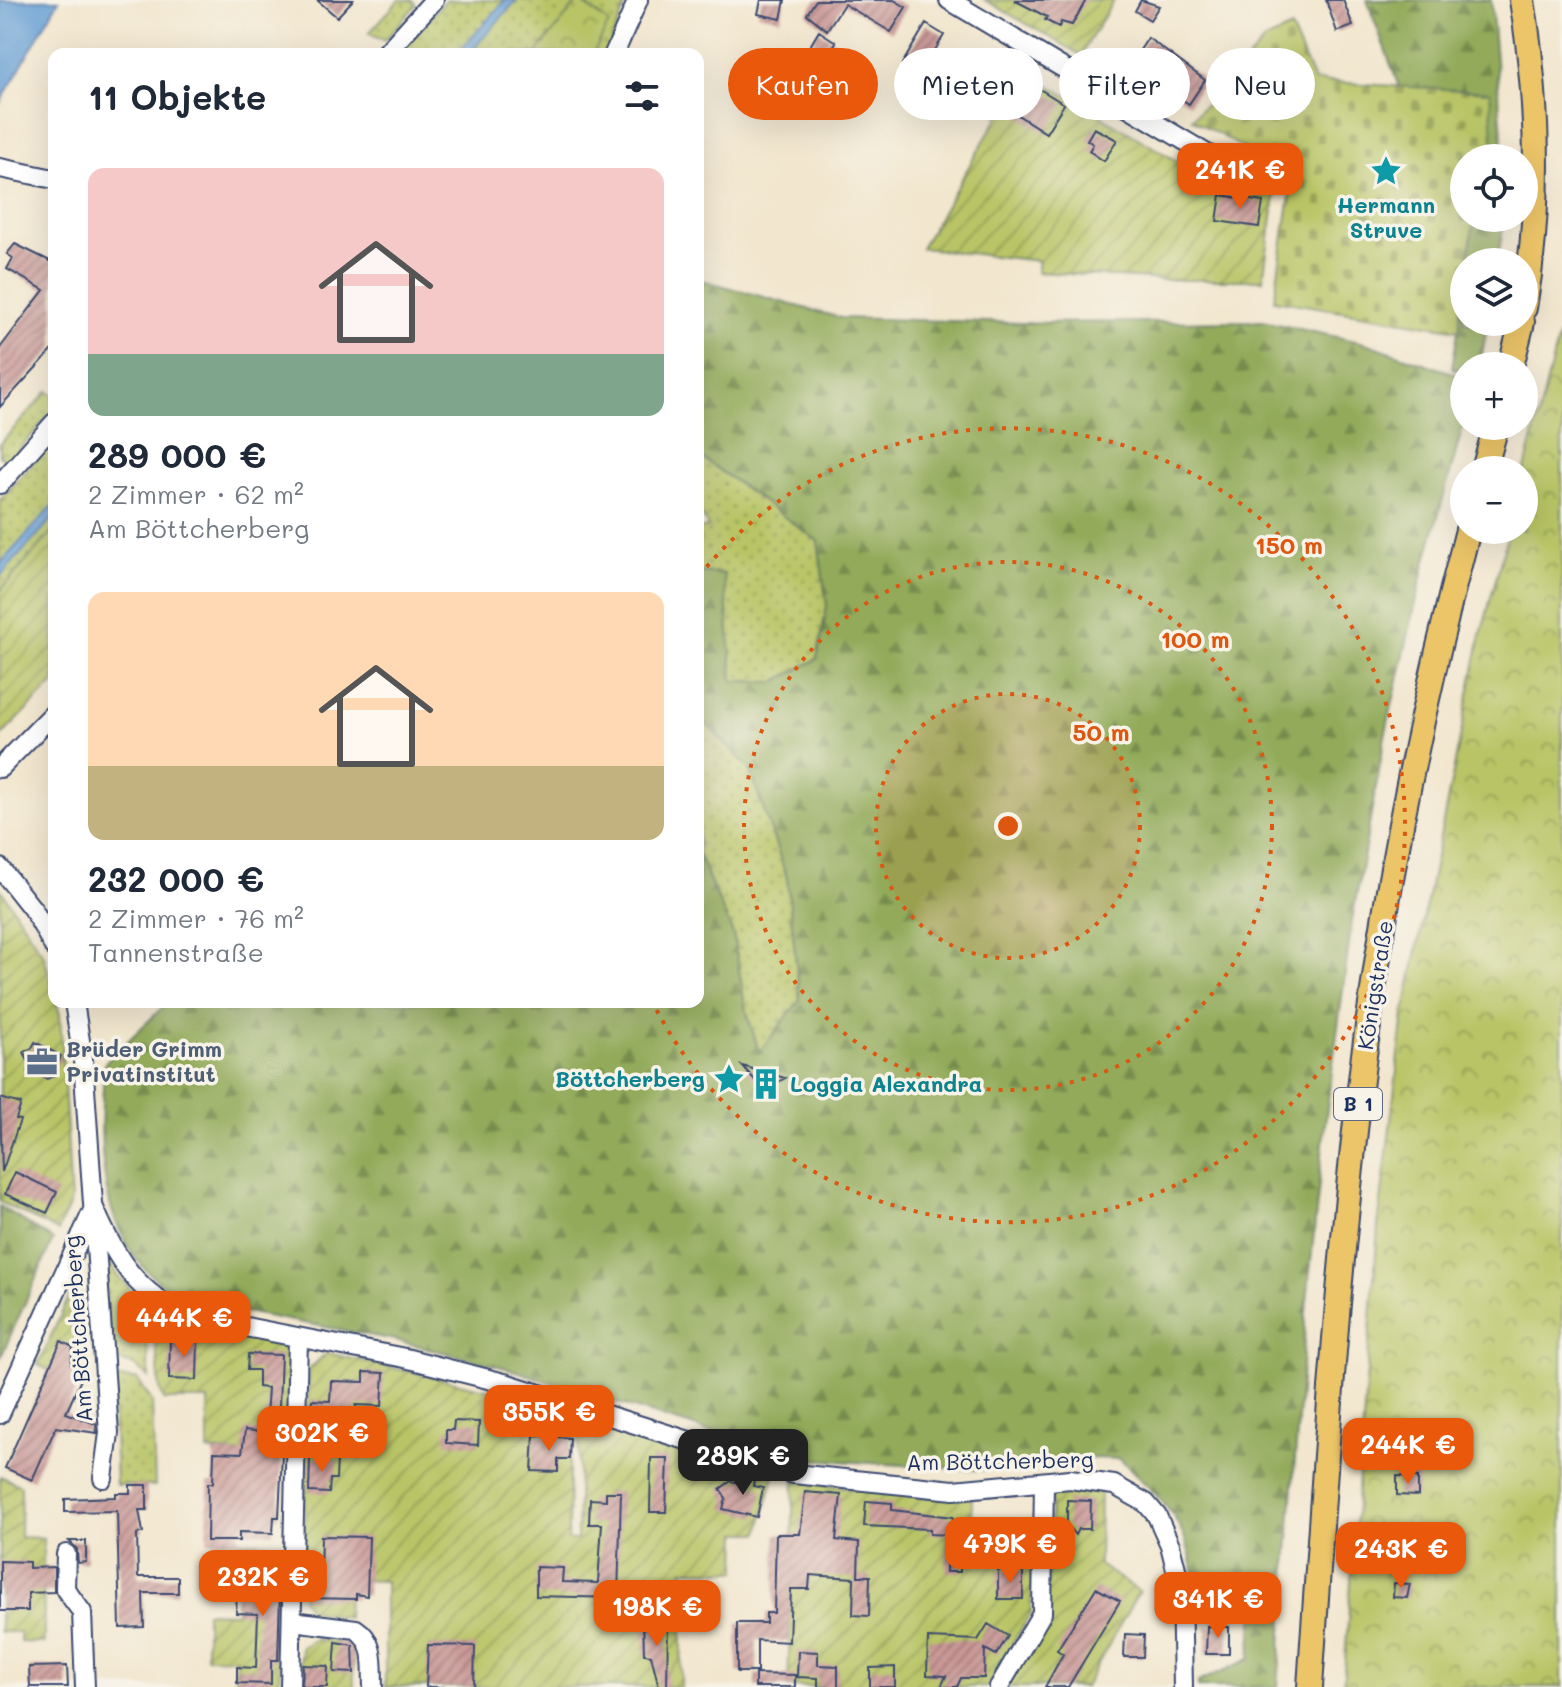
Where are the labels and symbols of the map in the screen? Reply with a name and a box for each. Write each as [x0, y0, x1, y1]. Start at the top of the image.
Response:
pin: 241K € [1175, 143, 1305, 211]
place icon: Hermann Struve [1369, 154, 1403, 188]
place label: Hermann Struve [1337, 190, 1435, 244]
text: 150 m [1255, 529, 1323, 560]
text: 100 m [1160, 623, 1230, 654]
text: 50 m [1072, 716, 1130, 747]
centre of rings [994, 812, 1022, 840]
street label: Königstraße [1350, 918, 1399, 1052]
place label: Brüder Grimm Privatinstitut [66, 1034, 222, 1088]
office icon: Brüder Grimm Privatinstitut [25, 1045, 59, 1079]
place icon: Böttcherberg [712, 1062, 746, 1096]
place label: Böttcherberg [555, 1064, 705, 1093]
building icon: Loggia Alexandra [749, 1067, 783, 1101]
place label: Loggia Alexandra [790, 1069, 982, 1098]
road number: B 1 [1334, 1088, 1382, 1120]
street label: Am Böttcherberg [57, 1235, 98, 1423]
pin: 444K € [119, 1291, 249, 1359]
pin: 355K € [484, 1385, 614, 1453]
pin: 302K € [257, 1406, 387, 1474]
pin: 244K € [1343, 1418, 1473, 1486]
pin: 289K € [678, 1429, 808, 1497]
street label: Am Böttcherberg [906, 1444, 1094, 1477]
pin: 479K € [945, 1517, 1075, 1585]
pin: 243K € [1336, 1522, 1466, 1590]
pin: 232K € [198, 1550, 328, 1618]
pin: 341K € [1153, 1572, 1283, 1640]
pin: 198K € [592, 1580, 722, 1648]

